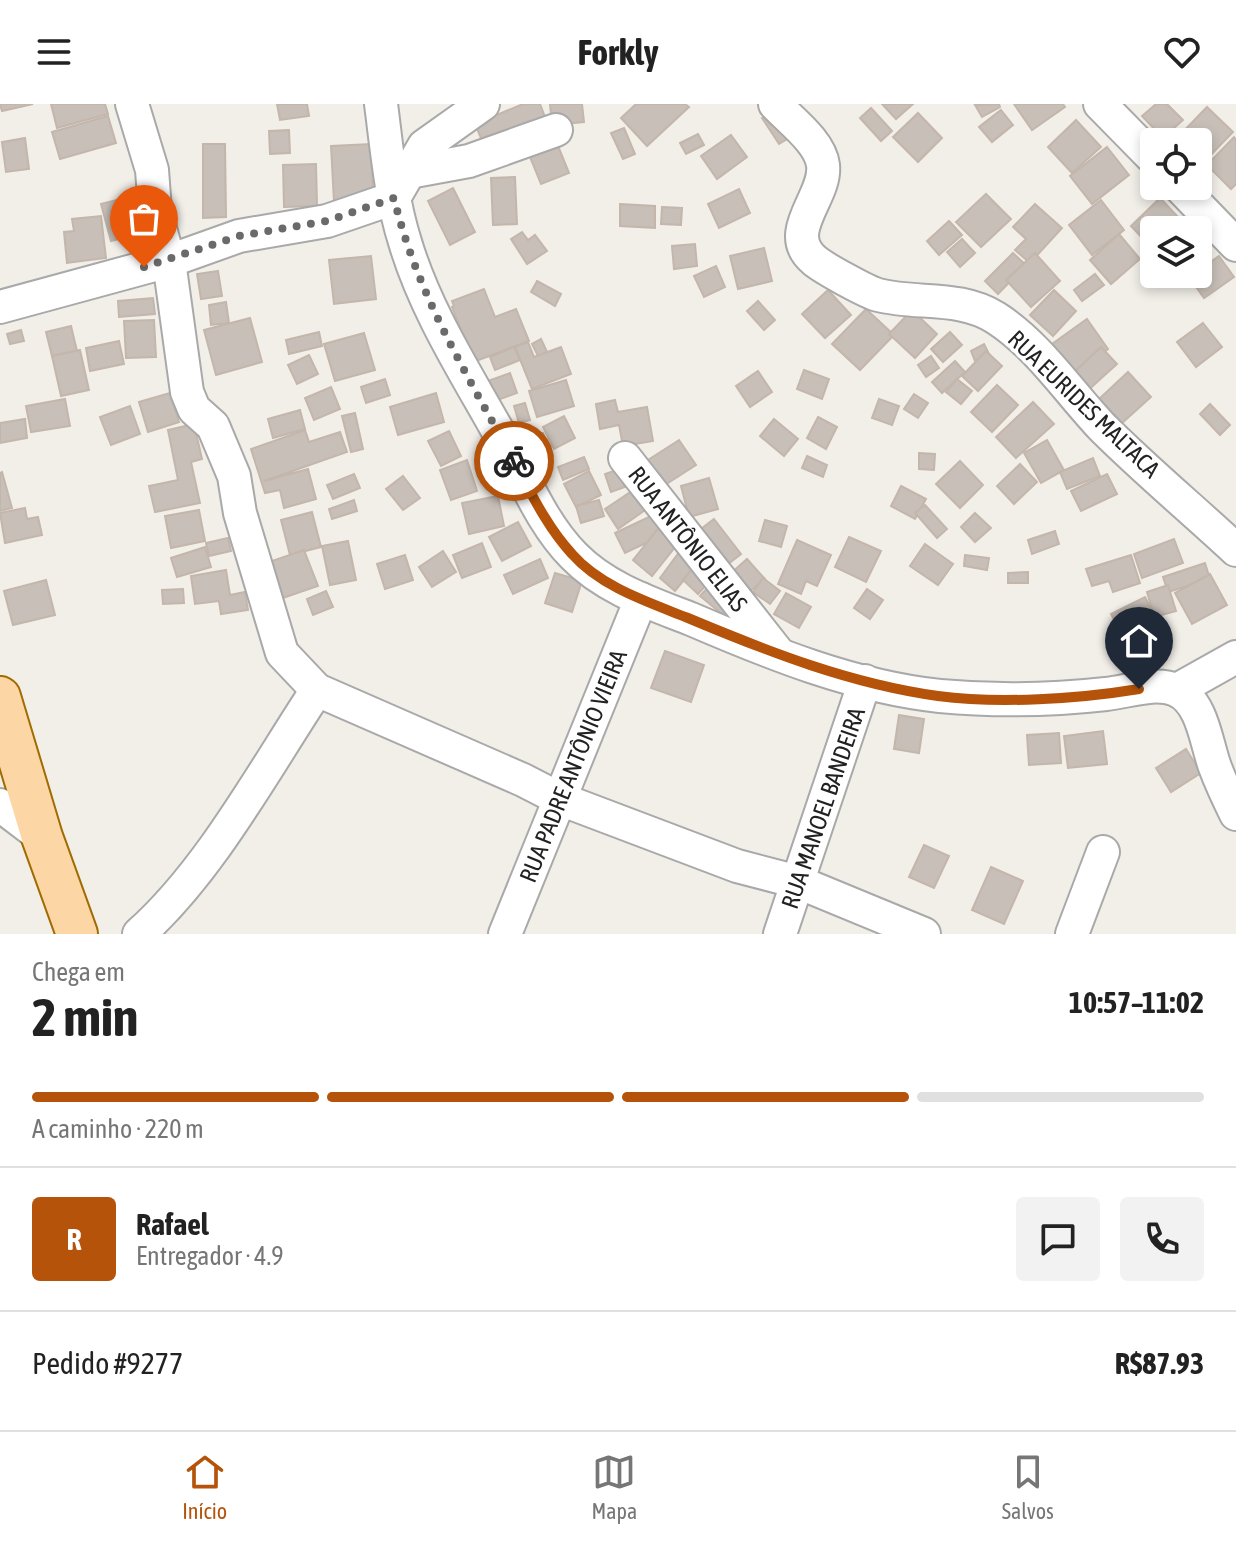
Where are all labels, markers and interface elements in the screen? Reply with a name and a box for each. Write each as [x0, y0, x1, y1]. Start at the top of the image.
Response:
icon: menu [32, 30, 76, 74]
icon: heart [1160, 30, 1204, 74]
text: Forkly [577, 31, 659, 73]
map controls [1140, 128, 1212, 288]
button: locate [1140, 128, 1212, 200]
pin [110, 185, 178, 267]
icon: bag [122, 197, 166, 241]
button: layers [1140, 216, 1212, 288]
street label: RUA EURIDES MALTACA [1003, 325, 1165, 483]
courier [474, 421, 554, 501]
icon: bike [492, 439, 536, 483]
street label: RUA ANTÔNIO ELIAS [623, 461, 753, 617]
pin [1105, 607, 1173, 689]
icon: home [1117, 619, 1161, 663]
street label: RUA PADRE ANTÔNIO VIEIRA [514, 646, 632, 886]
street label: RUA MANOEL BANDEIRA [776, 704, 870, 912]
text: Chega em [32, 957, 125, 987]
text: 10:57–11:02 [1069, 985, 1204, 1019]
text: 2 min [32, 987, 138, 1047]
text: A caminho · 220 m [32, 1114, 204, 1144]
button: chat [1016, 1197, 1100, 1281]
button: phone [1120, 1197, 1204, 1281]
text: Rafael [136, 1207, 209, 1241]
text: R [67, 1222, 82, 1256]
text: Entregador · 4.9 [136, 1241, 283, 1271]
text: Pedido #9277 [32, 1346, 183, 1380]
text: R$87.93 [1115, 1346, 1204, 1380]
tab: Início [182, 1450, 227, 1524]
tab: Mapa [592, 1450, 637, 1524]
tab: Salvos [1002, 1450, 1054, 1524]

